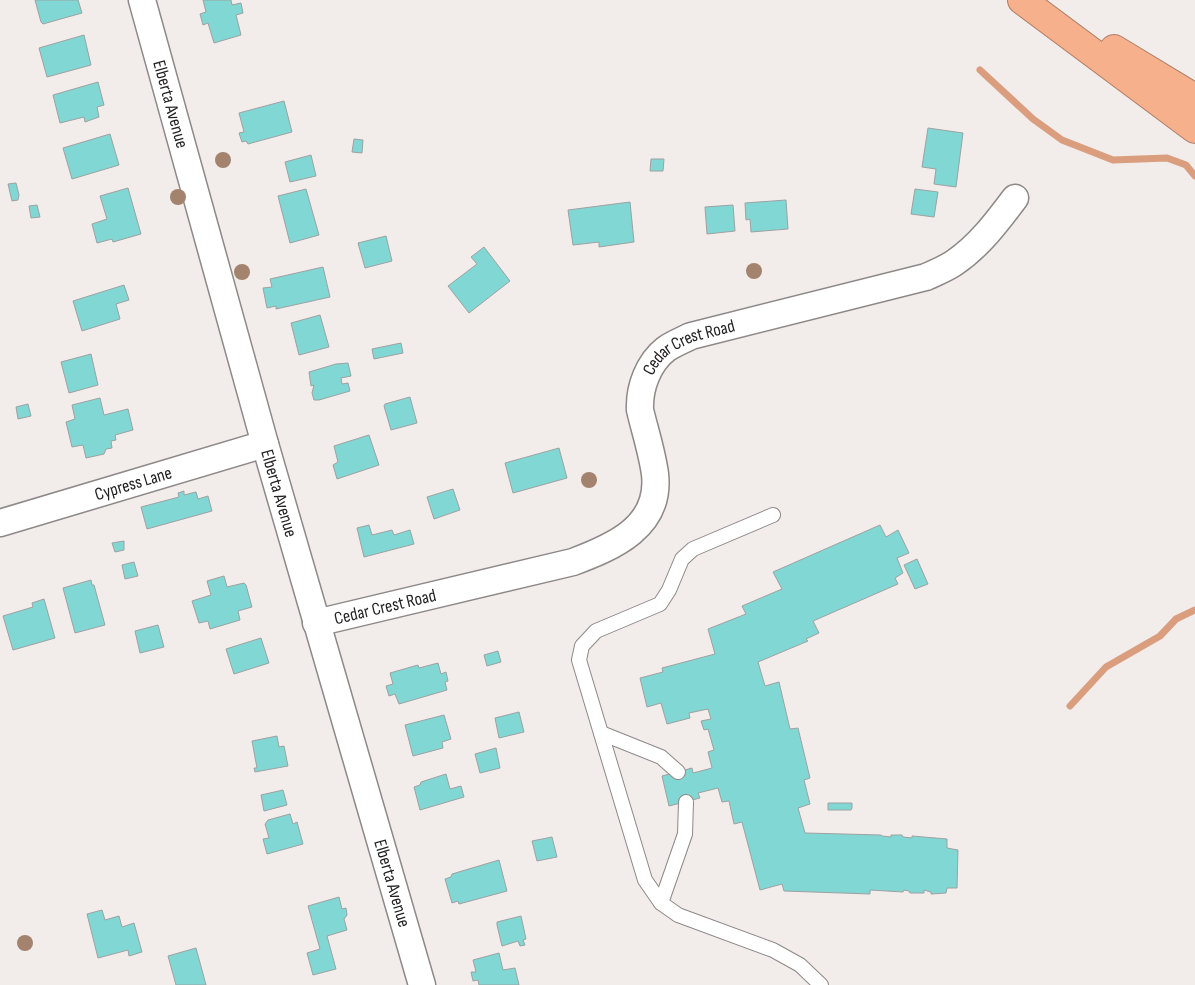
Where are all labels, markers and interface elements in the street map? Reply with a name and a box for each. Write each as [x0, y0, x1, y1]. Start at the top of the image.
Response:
street label: Elberta Avenue [148, 58, 193, 150]
street label: Cedar Crest Road [638, 315, 737, 379]
street label: Elberta Avenue [256, 447, 301, 540]
street label: Cypress Lane [92, 462, 174, 505]
street label: Cedar Crest Road [332, 585, 438, 629]
street label: Elberta Avenue [369, 837, 415, 930]

